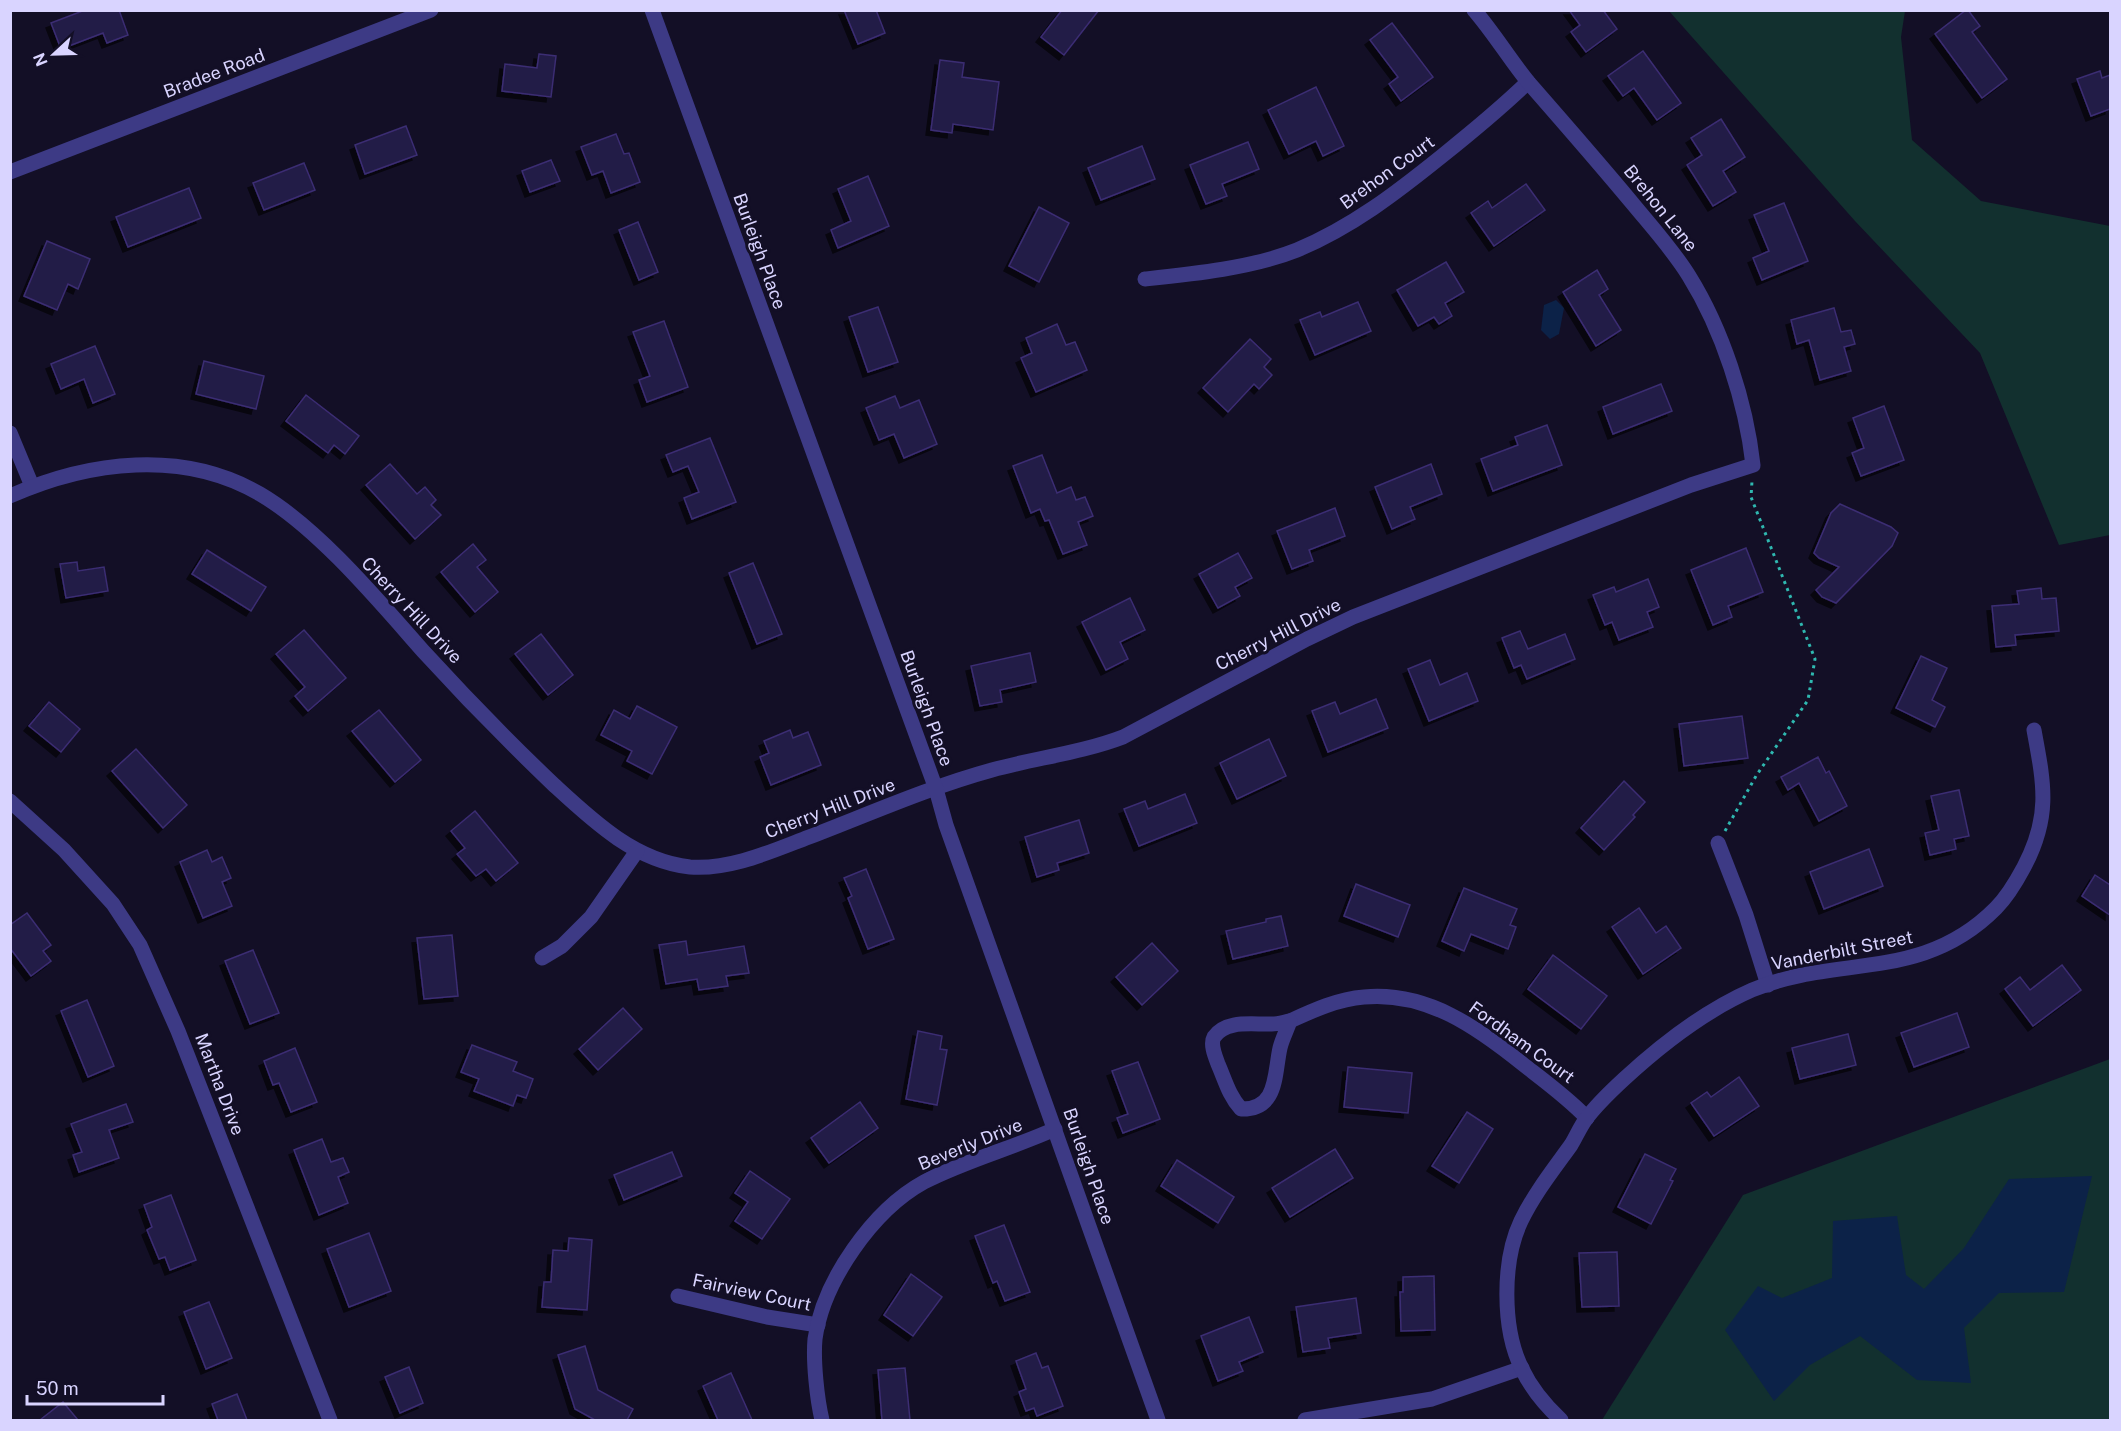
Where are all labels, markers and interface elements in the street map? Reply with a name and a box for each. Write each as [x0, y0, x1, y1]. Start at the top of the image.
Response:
north arrow [24, 24, 84, 84]
street label: Bradee Road [160, 44, 268, 102]
text: N [29, 50, 52, 69]
street label: Brehon Court [1336, 131, 1438, 213]
street label: Brehon Lane [1620, 161, 1702, 255]
street label: Burleigh Place [729, 190, 791, 312]
street label: Cherry Hill Drive [357, 552, 467, 668]
street label: Cherry Hill Drive [1212, 593, 1344, 675]
street label: Burleigh Place [896, 647, 958, 769]
street label: Cherry Hill Drive [762, 774, 898, 842]
street label: Vanderbilt Street [1769, 926, 1915, 974]
street label: Fordham Court [1465, 997, 1579, 1087]
street label: Martha Drive [191, 1030, 249, 1138]
street label: Burleigh Place [1059, 1105, 1119, 1227]
street label: Beverly Drive [915, 1114, 1025, 1174]
street label: Fairview Court [691, 1269, 813, 1315]
scale bar [27, 1368, 164, 1406]
text: 50 m [36, 1378, 79, 1399]

